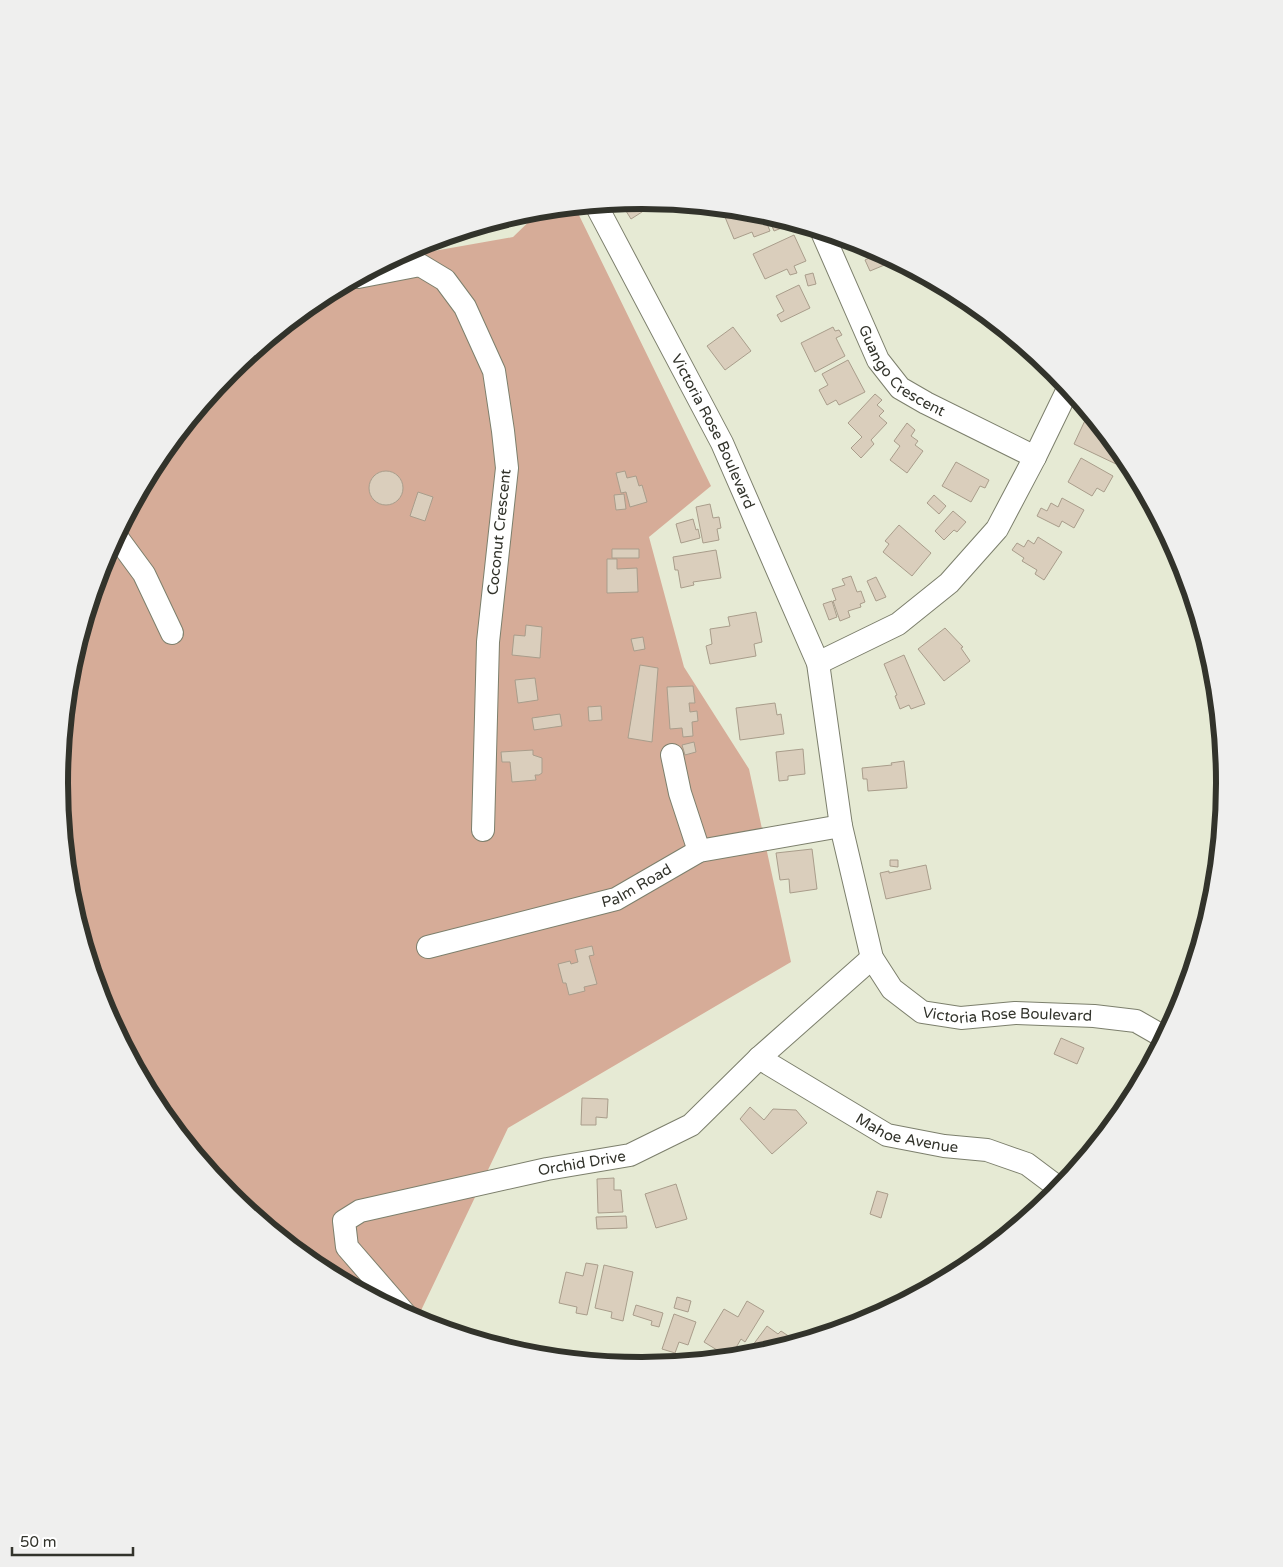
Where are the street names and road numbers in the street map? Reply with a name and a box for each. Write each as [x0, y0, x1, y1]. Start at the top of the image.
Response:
street label: Guango Crescent [855, 322, 948, 420]
street label: Victoria Rose Boulevard [668, 351, 759, 511]
street label: Coconut Crescent [483, 468, 515, 596]
street label: Palm Road [600, 860, 675, 911]
street label: Victoria Rose Boulevard [921, 1003, 1092, 1027]
street label: Mahoe Avenue [852, 1109, 959, 1156]
street label: Orchid Drive [536, 1147, 627, 1180]

